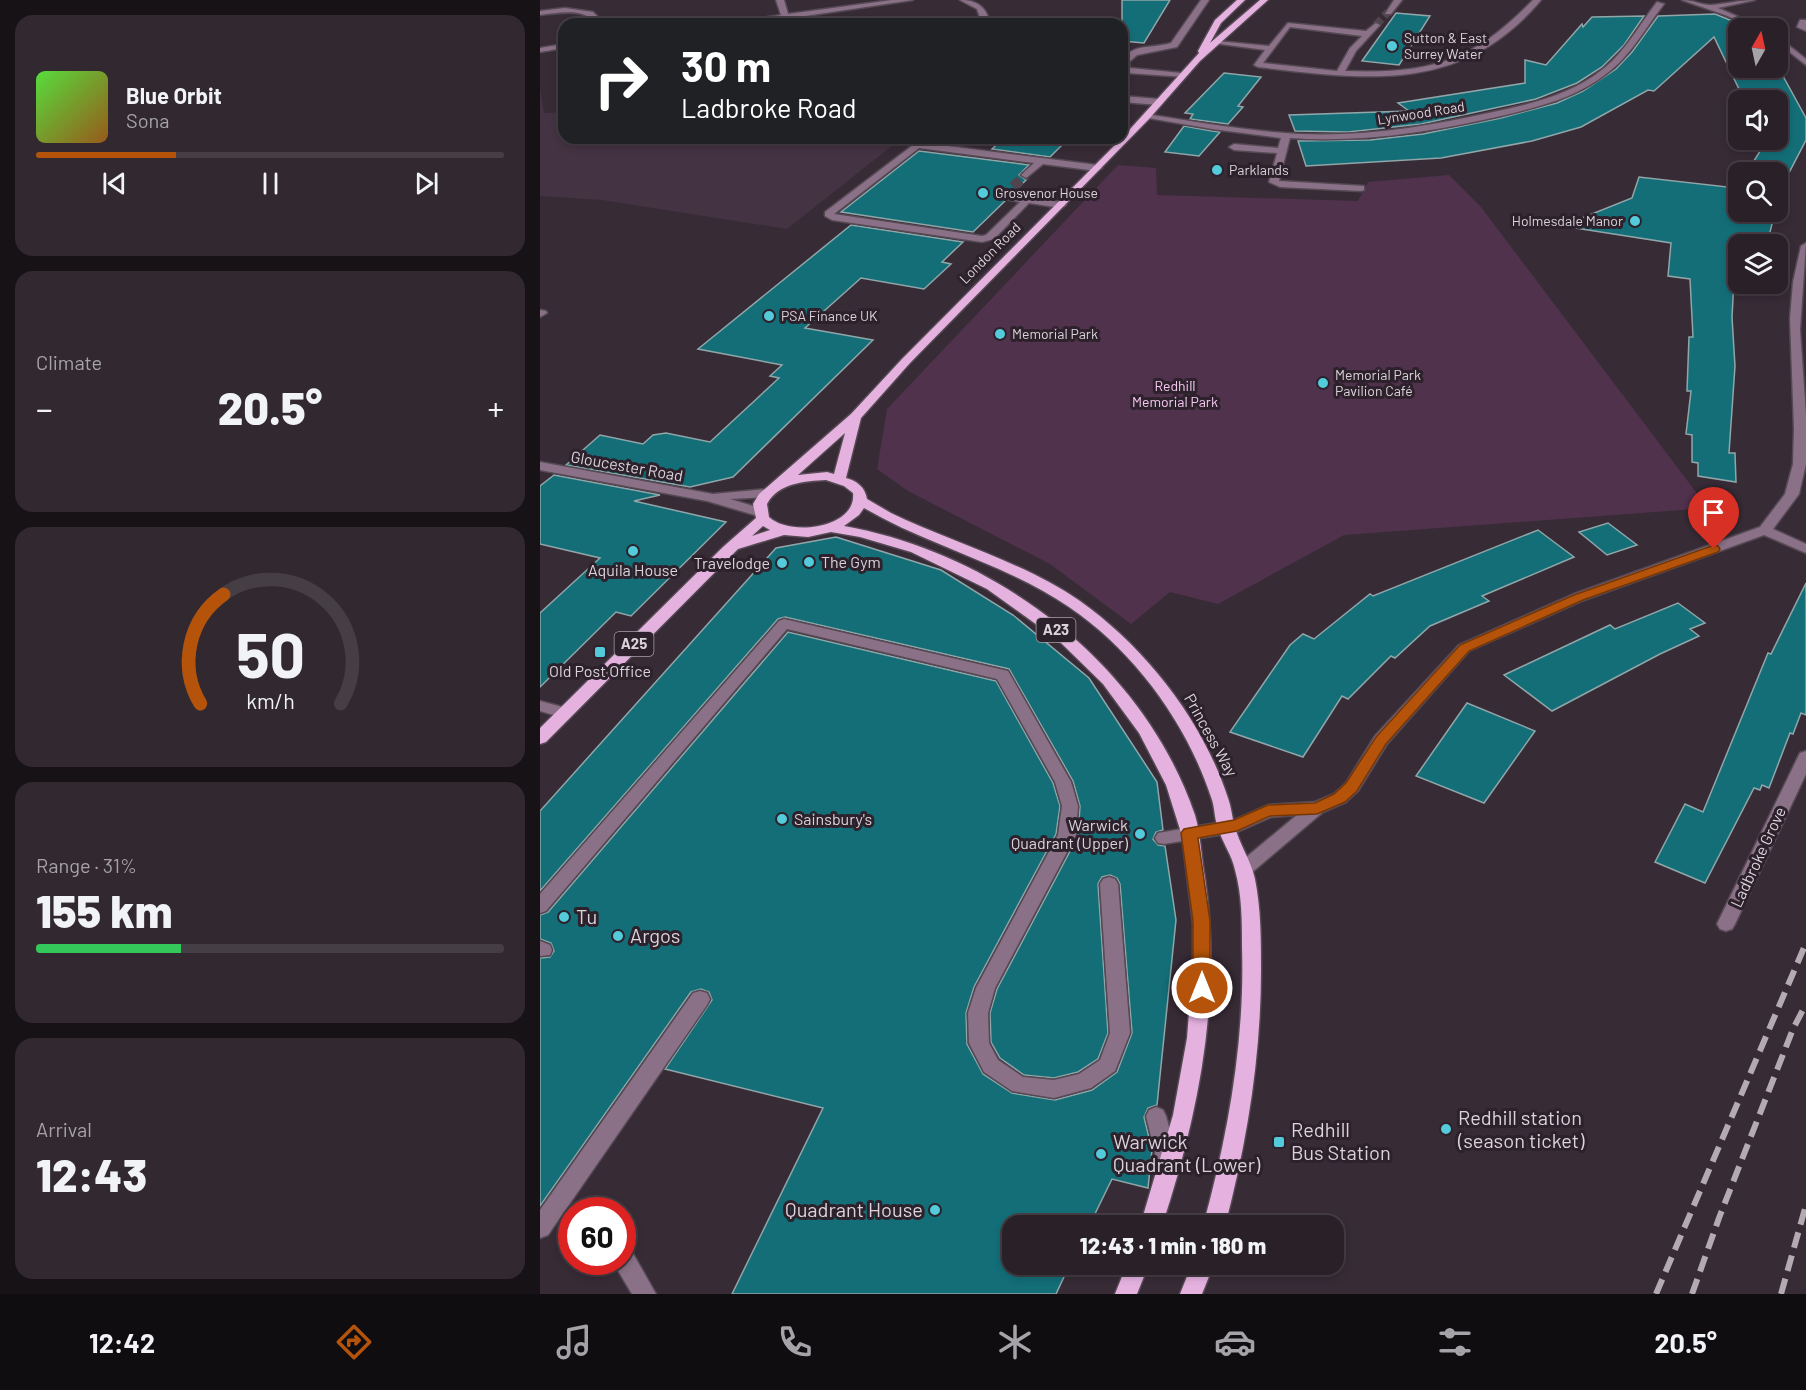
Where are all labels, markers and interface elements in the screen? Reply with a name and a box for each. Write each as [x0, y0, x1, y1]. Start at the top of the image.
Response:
north arrow [1728, 18, 1788, 78]
map controls [1728, 18, 1788, 294]
place label: Sutton & East Surrey Water [1404, 29, 1487, 62]
marker: Sutton & East Surrey Water [1385, 39, 1399, 53]
text: 30 m [681, 40, 771, 90]
icon: right [582, 42, 660, 120]
text: Blue Orbit [126, 82, 222, 108]
button: sound [1728, 90, 1788, 150]
text: Ladbroke Road [681, 91, 857, 123]
street label: Lynwood Road [1376, 97, 1466, 128]
text: Sona [126, 108, 170, 132]
place label: Parklands [1229, 161, 1289, 178]
button: search [1728, 162, 1788, 222]
marker: Parklands [1210, 163, 1224, 177]
icon: previous [98, 167, 131, 200]
icon: pause [254, 167, 287, 200]
icon: next [410, 167, 443, 200]
place label: Grosvenor House [995, 184, 1098, 201]
marker: Grosvenor House [976, 186, 990, 200]
place label: Holmesdale Manor [1512, 212, 1623, 229]
marker: Holmesdale Manor [1628, 214, 1642, 228]
street label: London Road [955, 218, 1024, 287]
button: layers [1728, 234, 1788, 294]
place label: PSA Finance UK [781, 307, 878, 324]
marker: PSA Finance UK [762, 309, 776, 323]
place label: Memorial Park [1012, 325, 1098, 342]
marker: Memorial Park [993, 327, 1007, 341]
text: Climate [36, 350, 102, 374]
place label: Memorial Park Pavilion Café [1335, 366, 1421, 399]
marker: Memorial Park Pavilion Café [1316, 376, 1330, 390]
park label: Redhill Memorial Park [1132, 377, 1218, 410]
text: 20.5° [218, 380, 322, 434]
text: − [36, 388, 53, 428]
text: + [488, 388, 504, 428]
street label: Gloucester Road [569, 446, 685, 485]
pin [1688, 487, 1739, 549]
icon: arrive [1697, 496, 1730, 529]
marker: Aquila House [626, 544, 640, 558]
place label: The Gym [821, 552, 881, 571]
place label: Travelodge [694, 553, 770, 572]
marker: The Gym [802, 555, 816, 569]
marker: Travelodge [775, 556, 789, 570]
place label: Aquila House [588, 560, 678, 579]
text: 50 [235, 616, 305, 690]
road number: A23 [1036, 618, 1076, 642]
road number: A25 [614, 632, 653, 656]
marker: Old Post Office [593, 645, 607, 659]
place label: Old Post Office [549, 661, 651, 680]
text: km/h [246, 688, 294, 713]
street label: Princess Way [1181, 690, 1242, 780]
street label: Ladbroke Grove [1726, 804, 1789, 910]
place label: Sainsbury's [794, 809, 872, 828]
marker: Sainsbury's [775, 812, 789, 826]
place label: Warwick Quadrant (Upper) [1011, 815, 1129, 852]
marker: Warwick Quadrant (Upper) [1133, 827, 1147, 841]
text: Range · 31% [36, 853, 137, 877]
text: 155 km [36, 883, 173, 937]
place label: Tu [576, 904, 597, 928]
marker: Tu [557, 910, 571, 924]
place label: Argos [630, 923, 680, 947]
marker: Argos [611, 929, 625, 943]
position arrow [1170, 956, 1234, 1020]
place label: Redhill station (season ticket) [1457, 1105, 1585, 1152]
text: Arrival [36, 1117, 92, 1141]
place label: Redhill Bus Station [1291, 1117, 1391, 1164]
marker: Redhill station (season ticket) [1439, 1122, 1453, 1136]
place label: Warwick Quadrant (Lower) [1113, 1129, 1261, 1176]
marker: Redhill Bus Station [1272, 1135, 1286, 1149]
text: 12:43 [36, 1147, 147, 1201]
marker: Warwick Quadrant (Lower) [1094, 1147, 1108, 1161]
speed limit sign: 60 [558, 1197, 636, 1275]
place label: Quadrant House [785, 1197, 923, 1221]
marker: Quadrant House [928, 1203, 942, 1217]
text: 12:43 · 1 min · 180 m [1080, 1232, 1266, 1258]
icon: directions [333, 1321, 375, 1363]
icon: music [553, 1321, 595, 1363]
icon: phone [774, 1321, 816, 1363]
icon: climate [994, 1321, 1036, 1363]
icon: car [1214, 1321, 1256, 1363]
icon: filters [1434, 1321, 1476, 1363]
text: 12:42 [89, 1326, 155, 1358]
text: 20.5° [1654, 1326, 1717, 1358]

